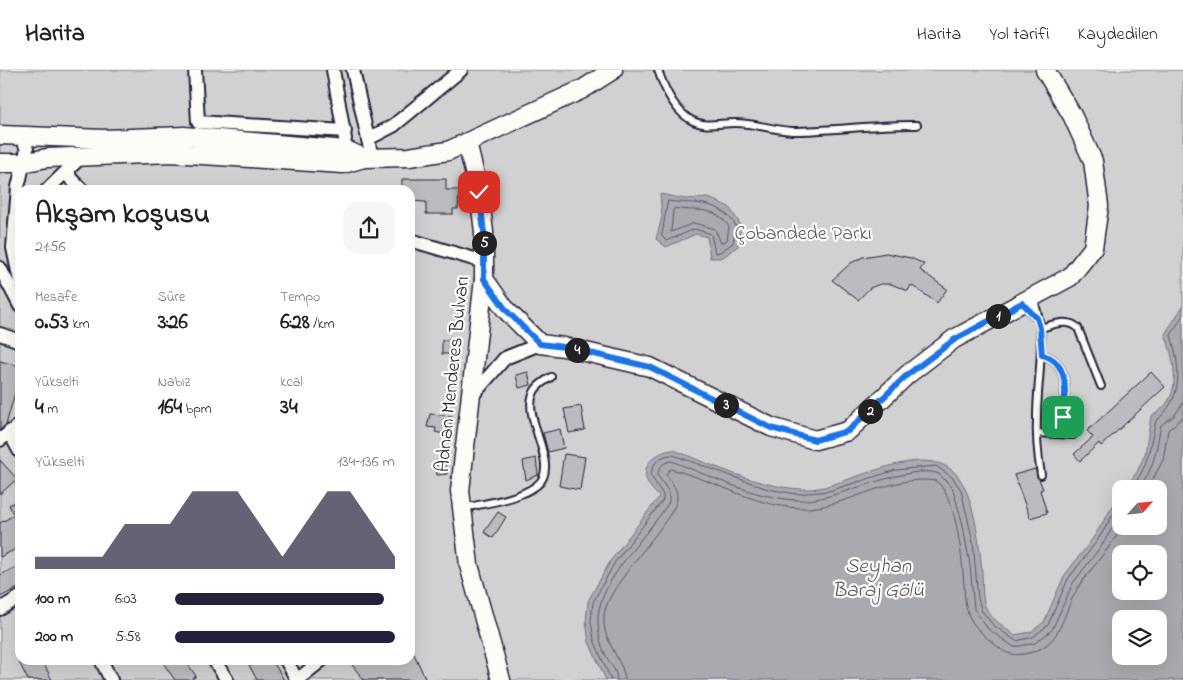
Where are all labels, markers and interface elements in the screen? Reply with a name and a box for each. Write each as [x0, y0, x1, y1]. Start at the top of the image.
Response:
text: Harita [25, 17, 85, 52]
text: Harita [916, 22, 961, 48]
text: Yol tarifi [989, 22, 1050, 48]
text: Kaydedilen [1078, 22, 1158, 48]
pin [458, 171, 500, 213]
icon: check [465, 178, 493, 206]
text: Akşam koşusu [35, 195, 210, 236]
button: share [343, 202, 395, 254]
park label: Çobandede Parkı [734, 220, 872, 249]
pin: 5 [472, 230, 496, 256]
text: 5 [480, 233, 489, 254]
text: 21:56 [35, 235, 66, 259]
street label: Adnan Menderes Bulvarı [429, 275, 478, 474]
text: Mesafe [35, 287, 77, 308]
text: Süre [158, 287, 185, 308]
text: Tempo [280, 287, 320, 308]
pin: 1 [986, 304, 1010, 328]
text: 1 [996, 306, 1001, 327]
text: 0.53 [35, 308, 69, 338]
text: 3:26 [158, 308, 188, 338]
text: 6:28 [280, 308, 310, 338]
text: km [69, 314, 90, 335]
text: /km [310, 314, 335, 335]
pin: 4 [564, 338, 590, 362]
text: 4 [575, 340, 580, 361]
text: Yükselti [35, 372, 79, 393]
text: Nabız [158, 372, 190, 393]
text: kcal [280, 372, 303, 393]
pin: 3 [714, 392, 738, 418]
text: 4 [35, 393, 44, 423]
text: 164 [158, 393, 182, 423]
text: 34 [280, 393, 298, 423]
text: 3 [724, 395, 729, 416]
pin [1042, 396, 1084, 438]
pin: 2 [858, 398, 882, 424]
text: m [44, 399, 58, 420]
text: bpm [182, 399, 212, 420]
text: 2 [867, 401, 874, 422]
icon: arrive [1049, 403, 1077, 431]
text: Yükselti [35, 450, 85, 474]
text: 134–136 m [337, 450, 395, 474]
north arrow [1112, 480, 1168, 535]
map controls [1112, 480, 1167, 665]
button: locate [1112, 545, 1167, 600]
water label: Seyhan Baraj Gölü [832, 552, 924, 606]
text: 100 m [35, 587, 70, 611]
text: 6:03 [115, 587, 137, 611]
button: layers [1112, 610, 1167, 665]
text: 200 m [35, 625, 73, 649]
text: 5:58 [115, 625, 141, 649]

